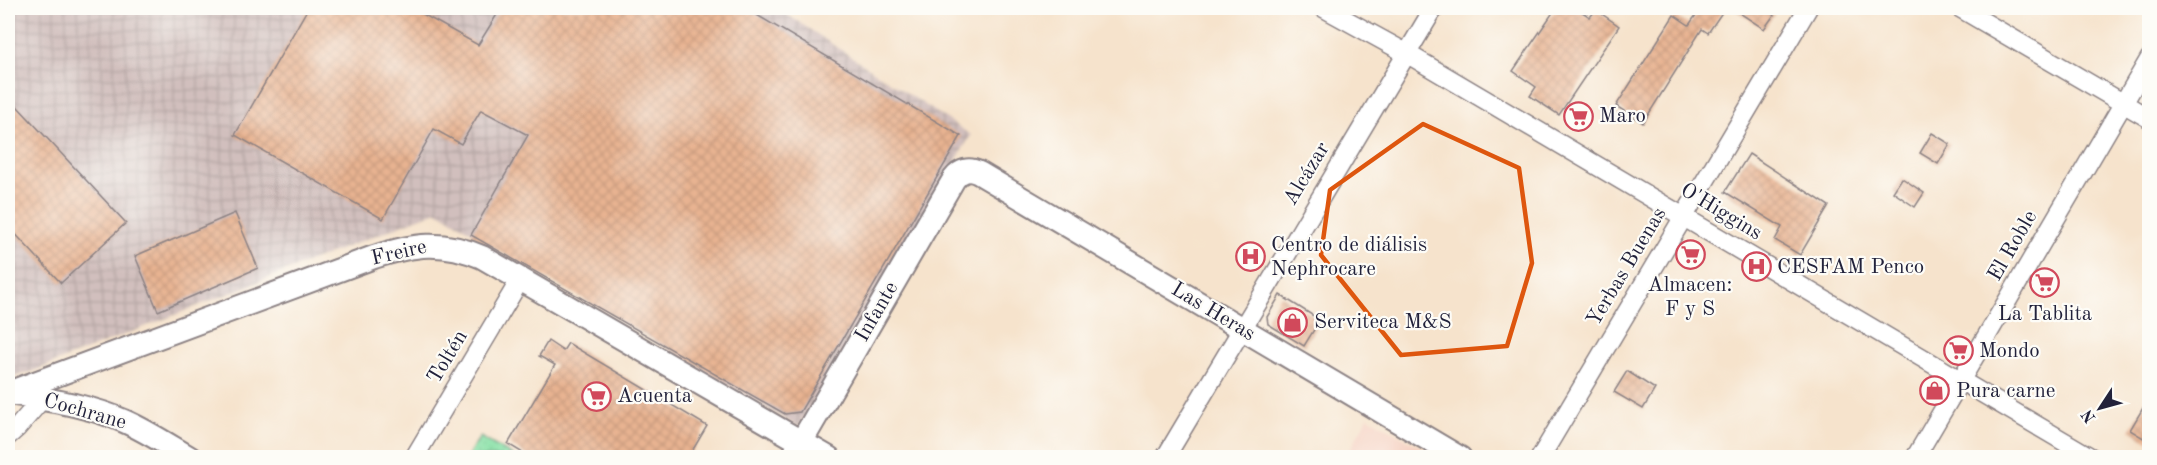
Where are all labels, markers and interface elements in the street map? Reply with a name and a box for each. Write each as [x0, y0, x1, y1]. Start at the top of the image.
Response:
supermarket icon: Maro [1562, 100, 1594, 132]
place label: Maro [1599, 106, 1646, 127]
street label: Alcázar [1280, 138, 1334, 209]
street label: O'Higgins [1677, 180, 1765, 244]
street label: Yerbas Buenas [1583, 204, 1671, 330]
street label: El Roble [1985, 207, 2041, 285]
place label: Centro de diálisis Nephrocare [1271, 235, 1427, 280]
street label: Freire [369, 236, 429, 270]
supermarket icon: Almacen: F y S [1674, 238, 1706, 270]
hospital icon: Centro de diálisis Nephrocare [1234, 241, 1266, 273]
hospital icon: CESFAM Penco [1740, 251, 1772, 283]
place label: CESFAM Penco [1777, 257, 1924, 278]
supermarket icon: La Tablita [2029, 267, 2061, 299]
place label: Almacen: F y S [1648, 275, 1732, 320]
street label: Infante [852, 278, 902, 346]
street label: Las Heras [1167, 279, 1259, 345]
place label: La Tablita [1998, 304, 2092, 325]
shop icon: Serviteca M&S [1277, 306, 1309, 338]
place label: Serviteca M&S [1314, 312, 1452, 333]
street label: Toltén [424, 327, 472, 387]
supermarket icon: Mondo [1942, 335, 1974, 367]
place label: Mondo [1979, 341, 2040, 362]
shop icon: Pura carne [1919, 375, 1951, 407]
north arrow [2070, 378, 2130, 438]
supermarket icon: Acuenta [580, 380, 612, 412]
place label: Pura carne [1956, 381, 2056, 402]
place label: Acuenta [617, 386, 692, 407]
street label: Cochrane [41, 390, 129, 434]
text: N [2079, 405, 2100, 425]

